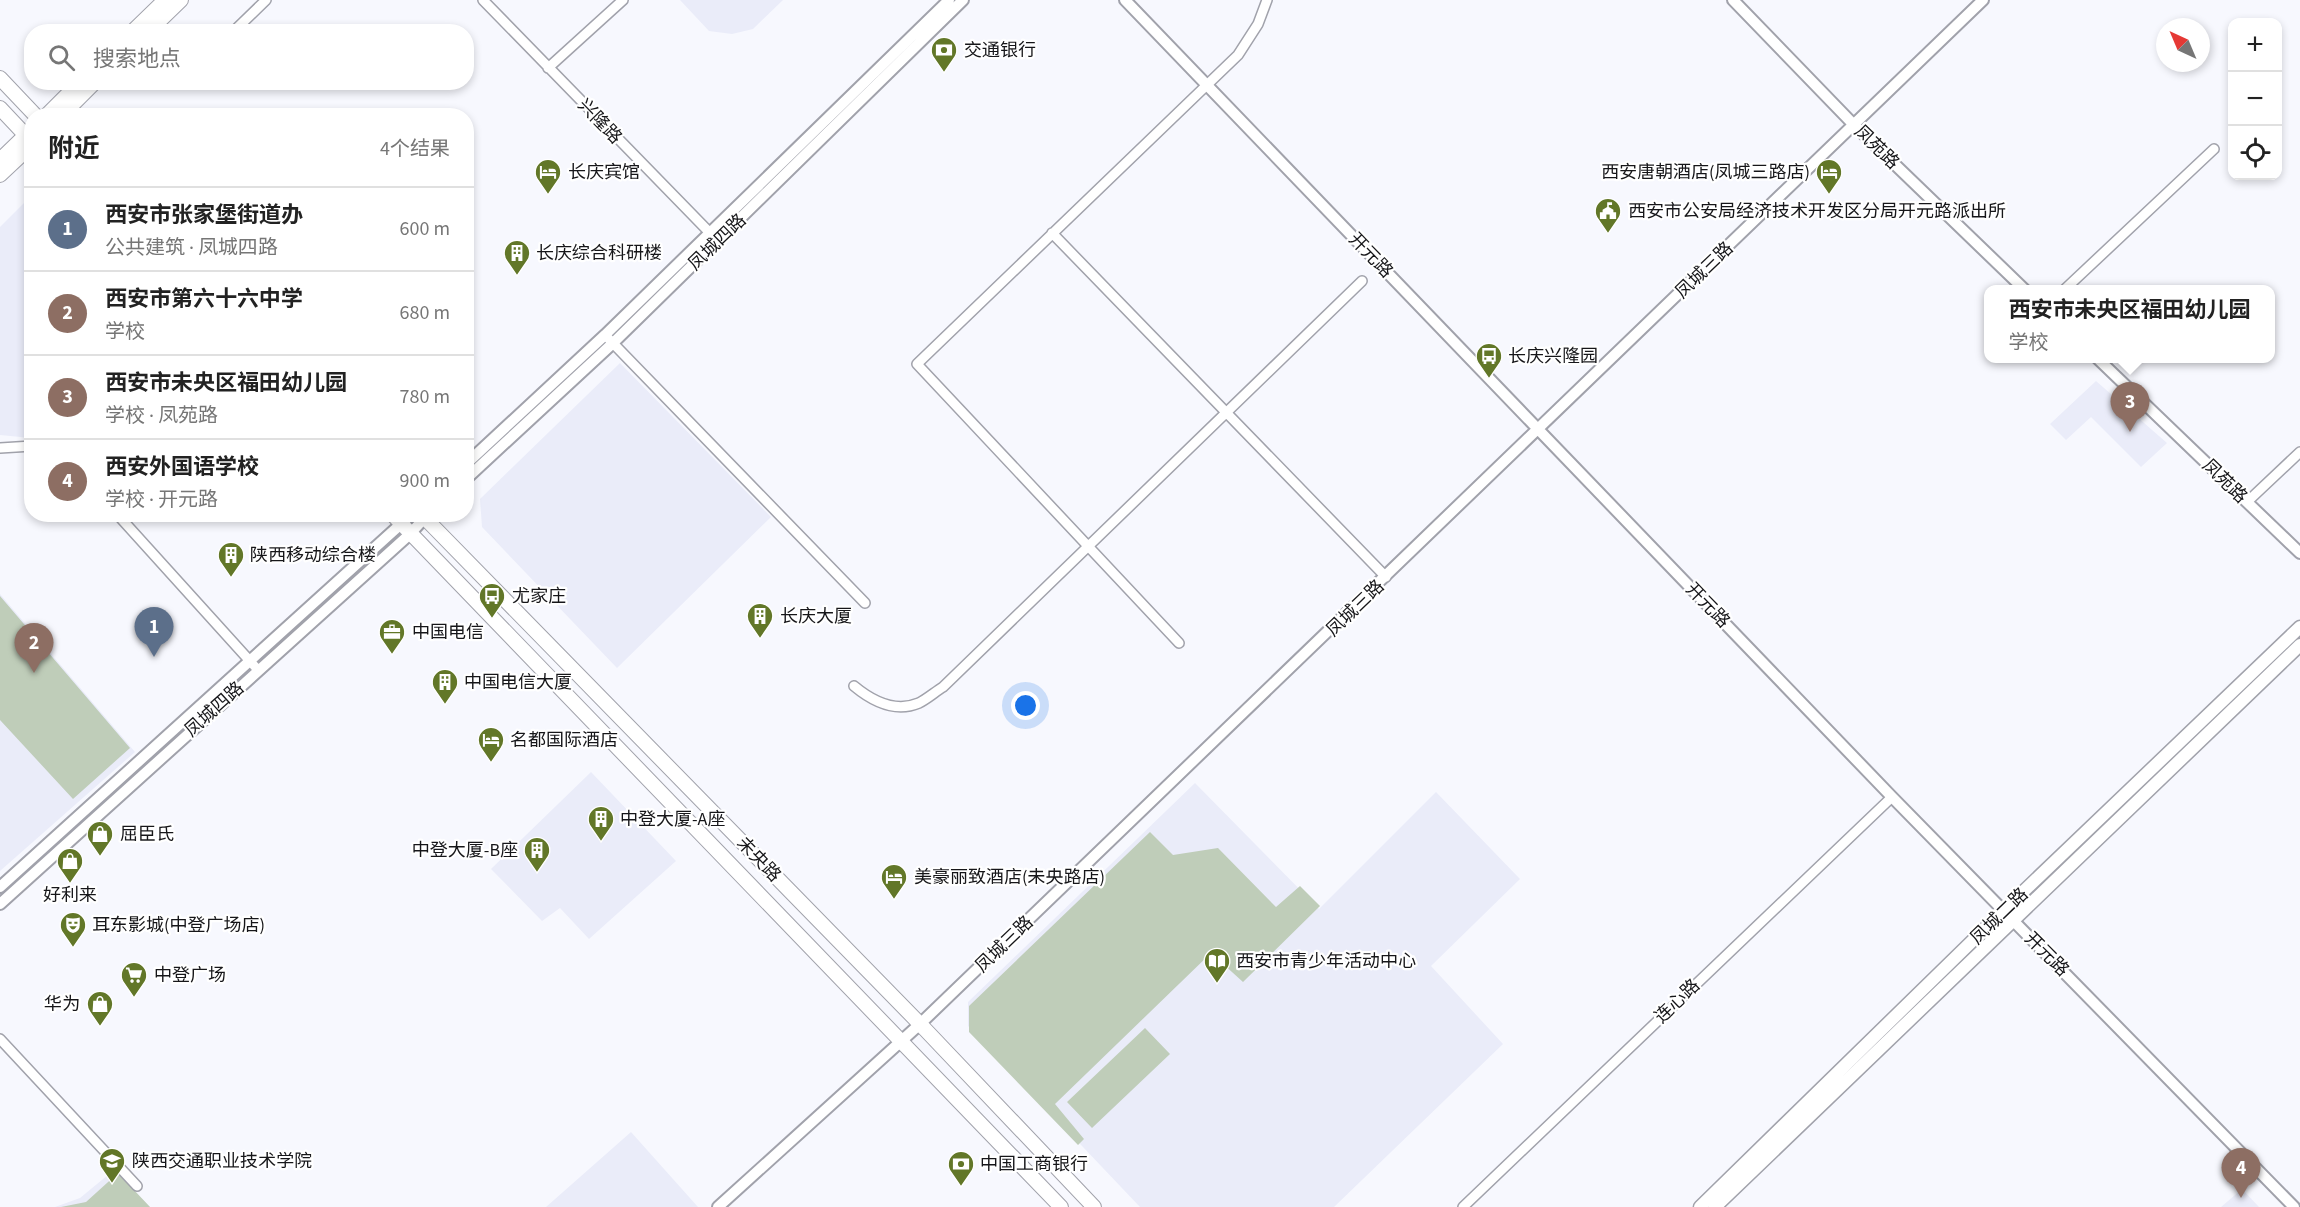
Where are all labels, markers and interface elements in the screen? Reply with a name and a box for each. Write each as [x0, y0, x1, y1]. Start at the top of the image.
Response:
north arrow [2156, 18, 2210, 72]
map controls [2228, 18, 2282, 180]
button: + [2228, 18, 2282, 72]
search box [24, 24, 474, 90]
bank icon: 交通银行 [929, 35, 959, 73]
place label: 交通银行 [964, 38, 1036, 63]
icon: search [45, 41, 78, 74]
text: 搜索地点 [93, 43, 181, 75]
button: − [2228, 72, 2282, 126]
street label: 兴隆路 [572, 93, 627, 149]
street label: 凤苑路 [1849, 120, 1905, 175]
button: locate [2228, 126, 2282, 180]
text: 附近 [48, 130, 100, 167]
text: 4个结果 [380, 135, 450, 163]
hotel icon: 长庆宾馆 [533, 157, 563, 195]
hotel icon: 西安唐朝酒店(凤城三路店) [1814, 157, 1844, 195]
place label: 长庆宾馆 [568, 160, 640, 185]
place label: 西安唐朝酒店(凤城三路店) [1601, 160, 1810, 185]
public building icon: 西安市公安局经济技术开发区分局开元路派出所 [1593, 196, 1623, 234]
text: 西安市张家堡街道办 [105, 199, 303, 231]
place label: 西安市公安局经济技术开发区分局开元路派出所 [1628, 199, 2006, 224]
street label: 凤城四路 [683, 208, 752, 276]
text: 1 [62, 215, 73, 243]
text: 600 m [400, 215, 450, 243]
street label: 开元路 [1343, 227, 1398, 283]
text: 公共建筑 · 凤城四路 [105, 234, 278, 262]
street label: 凤城三路 [1670, 236, 1739, 304]
building icon: 长庆综合科研楼 [502, 238, 532, 276]
place label: 长庆综合科研楼 [536, 241, 662, 266]
text: 西安市第六十六中学 [105, 283, 303, 315]
popup [1984, 285, 2275, 363]
text: 西安市未央区福田幼儿园 [2008, 294, 2251, 326]
text: 2 [62, 299, 73, 327]
text: 680 m [400, 299, 450, 327]
text: 学校 [105, 318, 145, 346]
text: 学校 [2008, 329, 2048, 357]
bus stop icon: 长庆兴隆园 [1474, 341, 1504, 379]
place label: 长庆兴隆园 [1508, 344, 1598, 369]
text: 西安市未央区福田幼儿园 [105, 367, 347, 399]
pin: 3 [2110, 382, 2150, 432]
text: 3 [62, 383, 73, 411]
text: 780 m [400, 383, 450, 411]
text: 学校 · 凤苑路 [105, 402, 218, 430]
text: 西安外国语学校 [105, 451, 259, 483]
street label: 凤苑路 [2197, 454, 2253, 509]
text: 4 [62, 467, 73, 495]
text: 900 m [400, 467, 450, 495]
text: 学校 · 开元路 [105, 486, 218, 514]
building icon: 陕西移动综合楼 [216, 540, 246, 578]
place label: 陕西移动综合楼 [250, 543, 376, 568]
street label: 凤城三路 [1321, 574, 1390, 642]
street label: 开元路 [1680, 577, 1735, 633]
bus stop icon: 尤家庄 [477, 581, 507, 619]
place label: 尤家庄 [512, 584, 566, 609]
building icon: 长庆大厦 [745, 601, 775, 639]
place label: 长庆大厦 [780, 604, 852, 629]
pin: 1 [134, 608, 174, 657]
office icon: 中国电信 [377, 617, 407, 655]
place label: 中国电信 [412, 620, 484, 645]
pin: 2 [15, 624, 54, 673]
building icon: 中国电信大厦 [430, 667, 460, 705]
place label: 中国电信大厦 [464, 670, 572, 695]
street label: 凤城四路 [179, 676, 249, 743]
your location [1011, 691, 1040, 720]
hotel icon: 名都国际酒店 [476, 725, 506, 763]
place label: 名都国际酒店 [510, 728, 618, 753]
building icon: 中登大厦-A座 [586, 804, 616, 842]
place label: 中登大厦-A座 [620, 807, 725, 832]
shop icon: 屈臣氏 [85, 819, 115, 857]
place label: 屈臣氏 [120, 822, 174, 847]
street label: 未央路 [731, 831, 786, 887]
building icon: 中登大厦-B座 [522, 835, 552, 873]
place label: 中登大厦-B座 [412, 838, 518, 863]
shop icon: 好利来 [55, 846, 85, 884]
hotel icon: 美豪丽致酒店(未央路店) [879, 862, 909, 900]
place label: 美豪丽致酒店(未央路店) [914, 865, 1105, 890]
street label: 凤城二路 [1965, 882, 2034, 950]
place label: 好利来 [43, 883, 97, 908]
theatre icon: 耳东影城(中登广场店) [58, 910, 88, 948]
street label: 凤城三路 [970, 910, 1039, 978]
place label: 耳东影城(中登广场店) [92, 913, 265, 938]
street label: 开元路 [2019, 926, 2075, 982]
library icon: 西安市青少年活动中心 [1202, 946, 1232, 984]
place label: 西安市青少年活动中心 [1236, 949, 1416, 974]
supermarket icon: 中登广场 [119, 960, 149, 998]
place label: 中登广场 [154, 963, 226, 988]
street label: 连心路 [1649, 974, 1705, 1029]
shop icon: 华为 [85, 989, 115, 1027]
place label: 华为 [44, 992, 80, 1017]
school or university icon: 陕西交通职业技术学院 [97, 1146, 127, 1184]
pin: 4 [2222, 1148, 2260, 1198]
place label: 陕西交通职业技术学院 [132, 1149, 312, 1174]
bank icon: 中国工商银行 [946, 1149, 976, 1187]
place label: 中国工商银行 [980, 1152, 1088, 1177]

